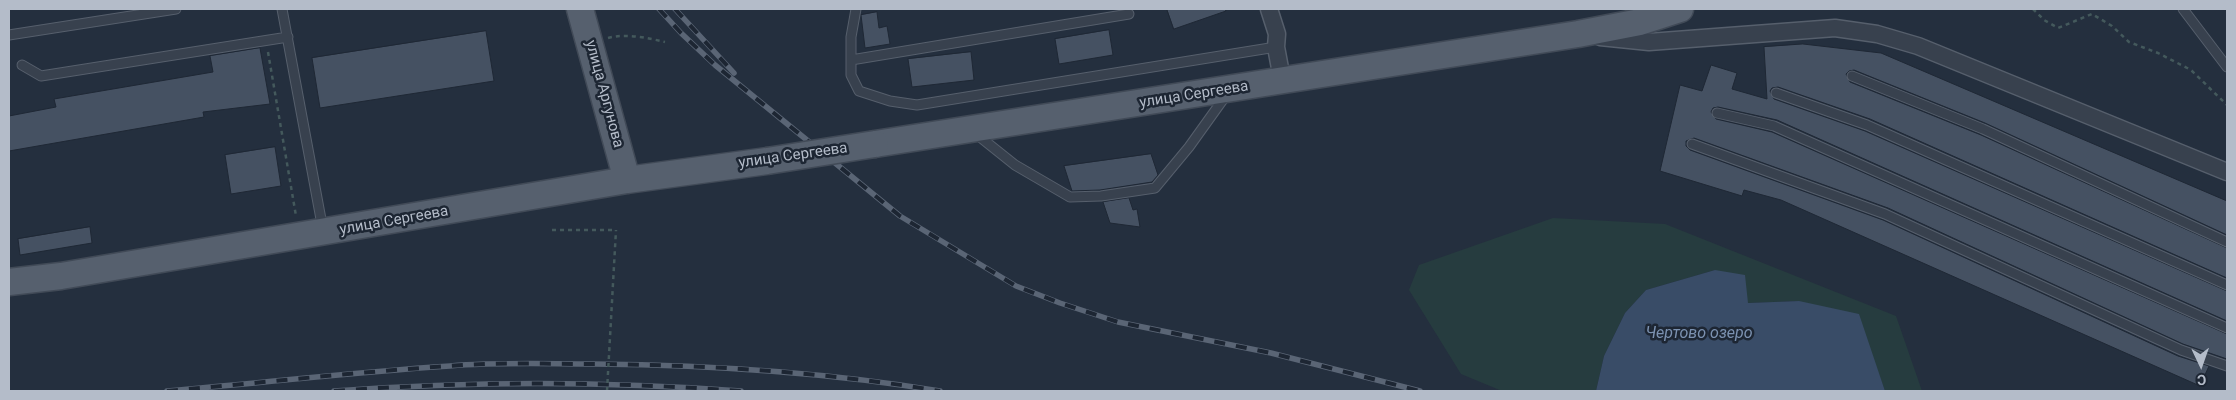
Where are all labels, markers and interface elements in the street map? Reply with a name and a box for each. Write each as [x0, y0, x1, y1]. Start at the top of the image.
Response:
street label: улица Аргунова [581, 38, 627, 150]
street label: улица Сергеева [1138, 78, 1250, 112]
street label: улица Сергеева [737, 139, 849, 173]
street label: улица Сергеева [338, 203, 450, 239]
water label: Чертово озеро [1645, 324, 1753, 344]
north arrow [2176, 340, 2226, 390]
text: С [2197, 372, 2207, 388]

